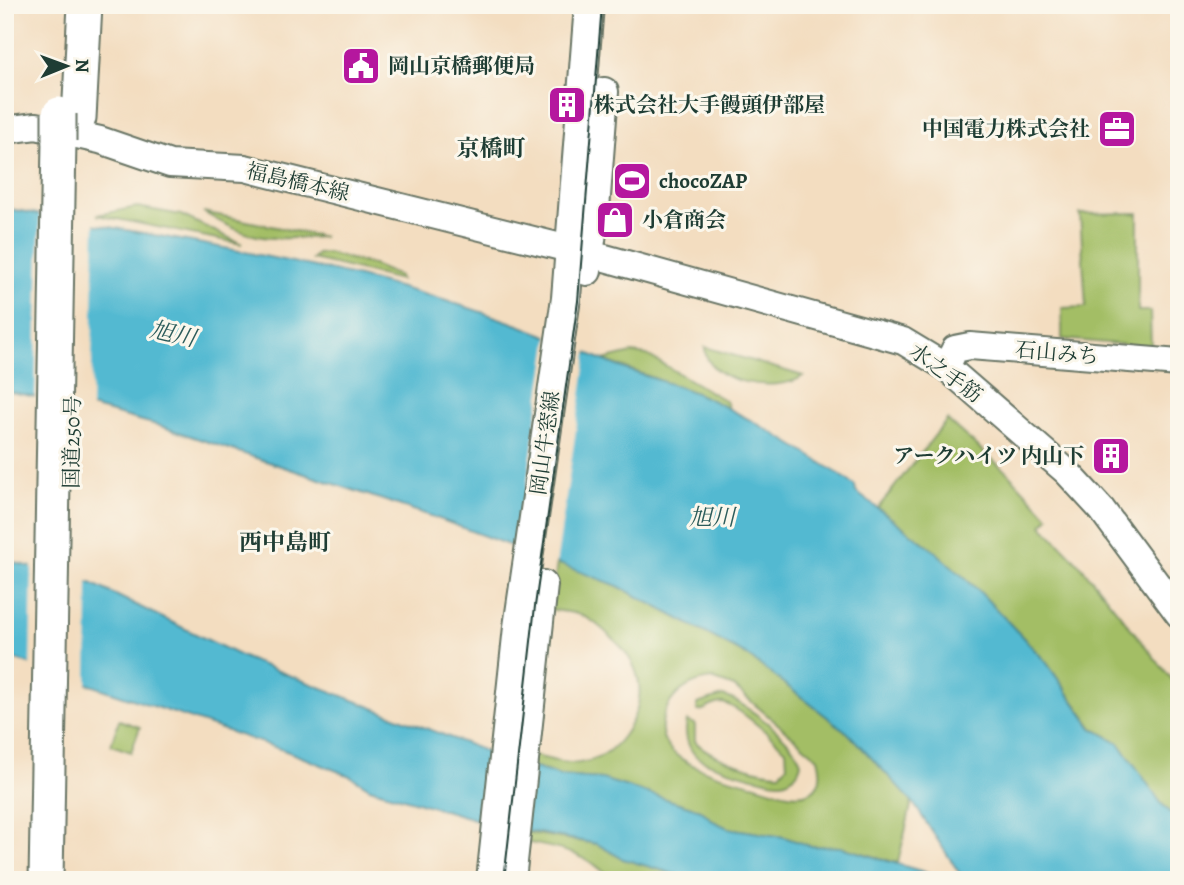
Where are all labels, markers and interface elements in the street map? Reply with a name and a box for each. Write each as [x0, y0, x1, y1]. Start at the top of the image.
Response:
north arrow [32, 32, 102, 102]
public building icon: 岡山京橋郵便局 [340, 45, 382, 87]
place label: 岡山京橋郵便局 [388, 52, 535, 80]
text: N [69, 59, 95, 73]
building icon: 株式会社大手饅頭伊部屋 [546, 84, 588, 126]
place label: 株式会社大手饅頭伊部屋 [594, 91, 825, 119]
office icon: 中国電力株式会社 [1096, 108, 1138, 150]
place label: 中国電力株式会社 [922, 115, 1090, 143]
district label: 京橋町 [457, 133, 526, 164]
street label: 福島橋本線 [244, 157, 352, 207]
sports icon: chocoZAP [611, 160, 653, 202]
place label: chocoZAP [659, 167, 747, 195]
shop icon: 小倉商会 [594, 199, 636, 241]
place label: 小倉商会 [642, 206, 726, 234]
water label: 旭川 [147, 314, 202, 355]
street label: 石山みち [1014, 335, 1100, 371]
street label: 水之手筋 [904, 337, 988, 409]
street label: 岡山牛窓線 [524, 389, 566, 497]
street label: 国道250号 [57, 395, 87, 489]
building icon: アークハイツ 内山下 [1090, 435, 1132, 477]
place label: アークハイツ 内山下 [893, 442, 1084, 470]
water label: 旭川 [689, 502, 738, 533]
district label: 西中島町 [239, 527, 331, 558]

